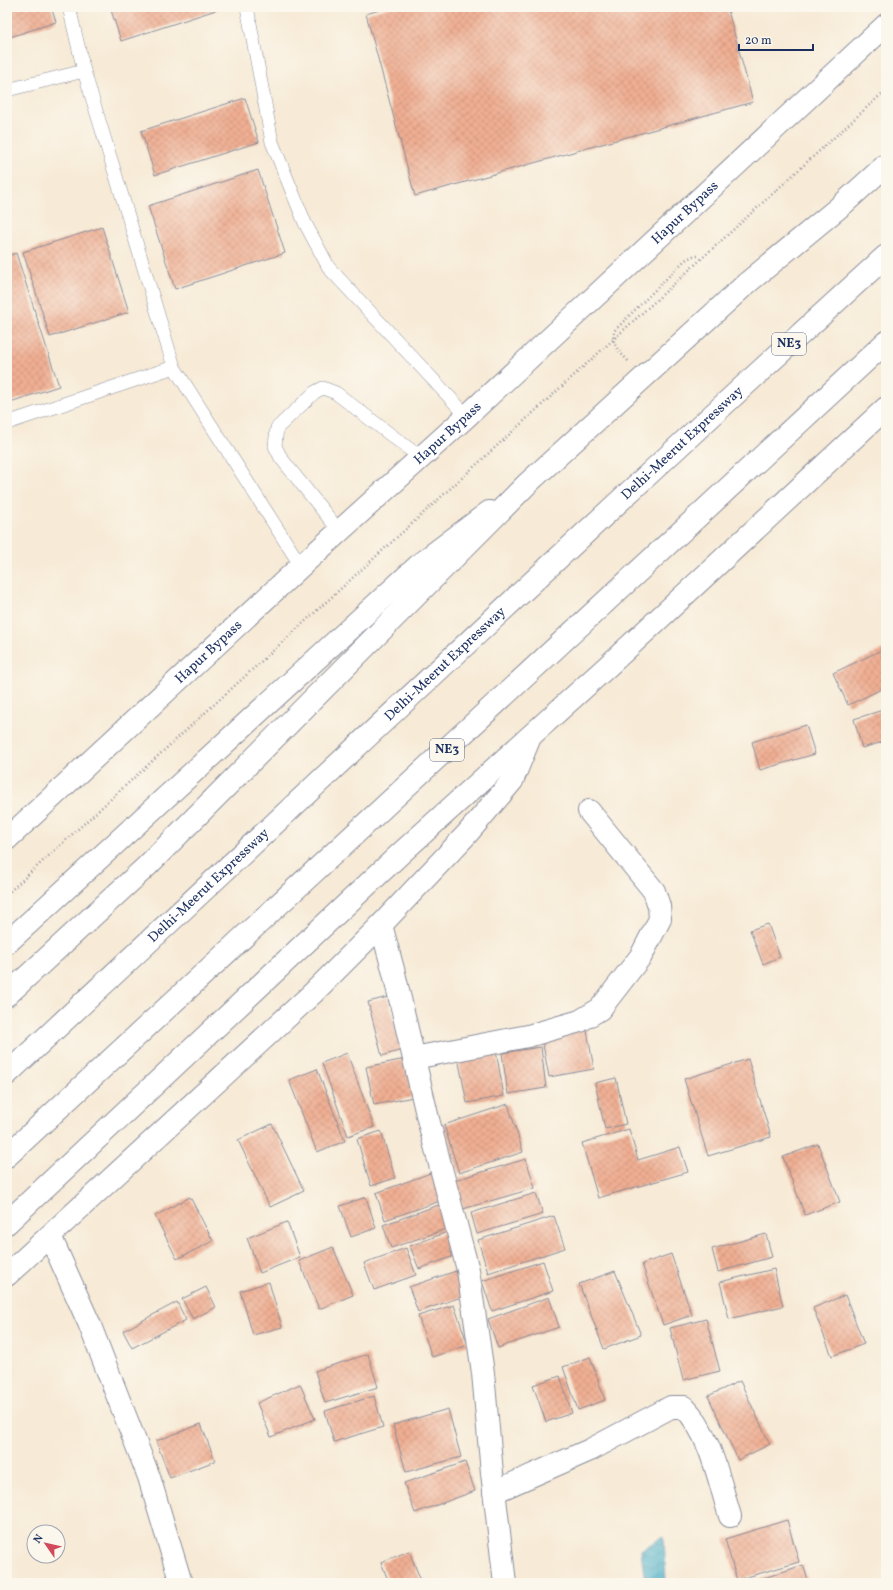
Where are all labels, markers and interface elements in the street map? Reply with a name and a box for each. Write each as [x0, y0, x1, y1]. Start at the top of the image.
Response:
scale bar [739, 26, 813, 52]
text: 20 m [745, 33, 772, 49]
street label: Hapur Bypass [647, 177, 723, 249]
road number: NE3 [772, 333, 806, 355]
street label: Delhi-Meerut Expressway [617, 382, 748, 504]
street label: Hapur Bypass [410, 398, 486, 469]
street label: Delhi-Meerut Expressway [380, 602, 510, 725]
street label: Hapur Bypass [171, 616, 246, 688]
road number: NE3 [430, 739, 464, 761]
street label: Delhi-Meerut Expressway [144, 824, 274, 947]
north arrow [26, 1524, 66, 1564]
text: N [30, 1532, 47, 1547]

